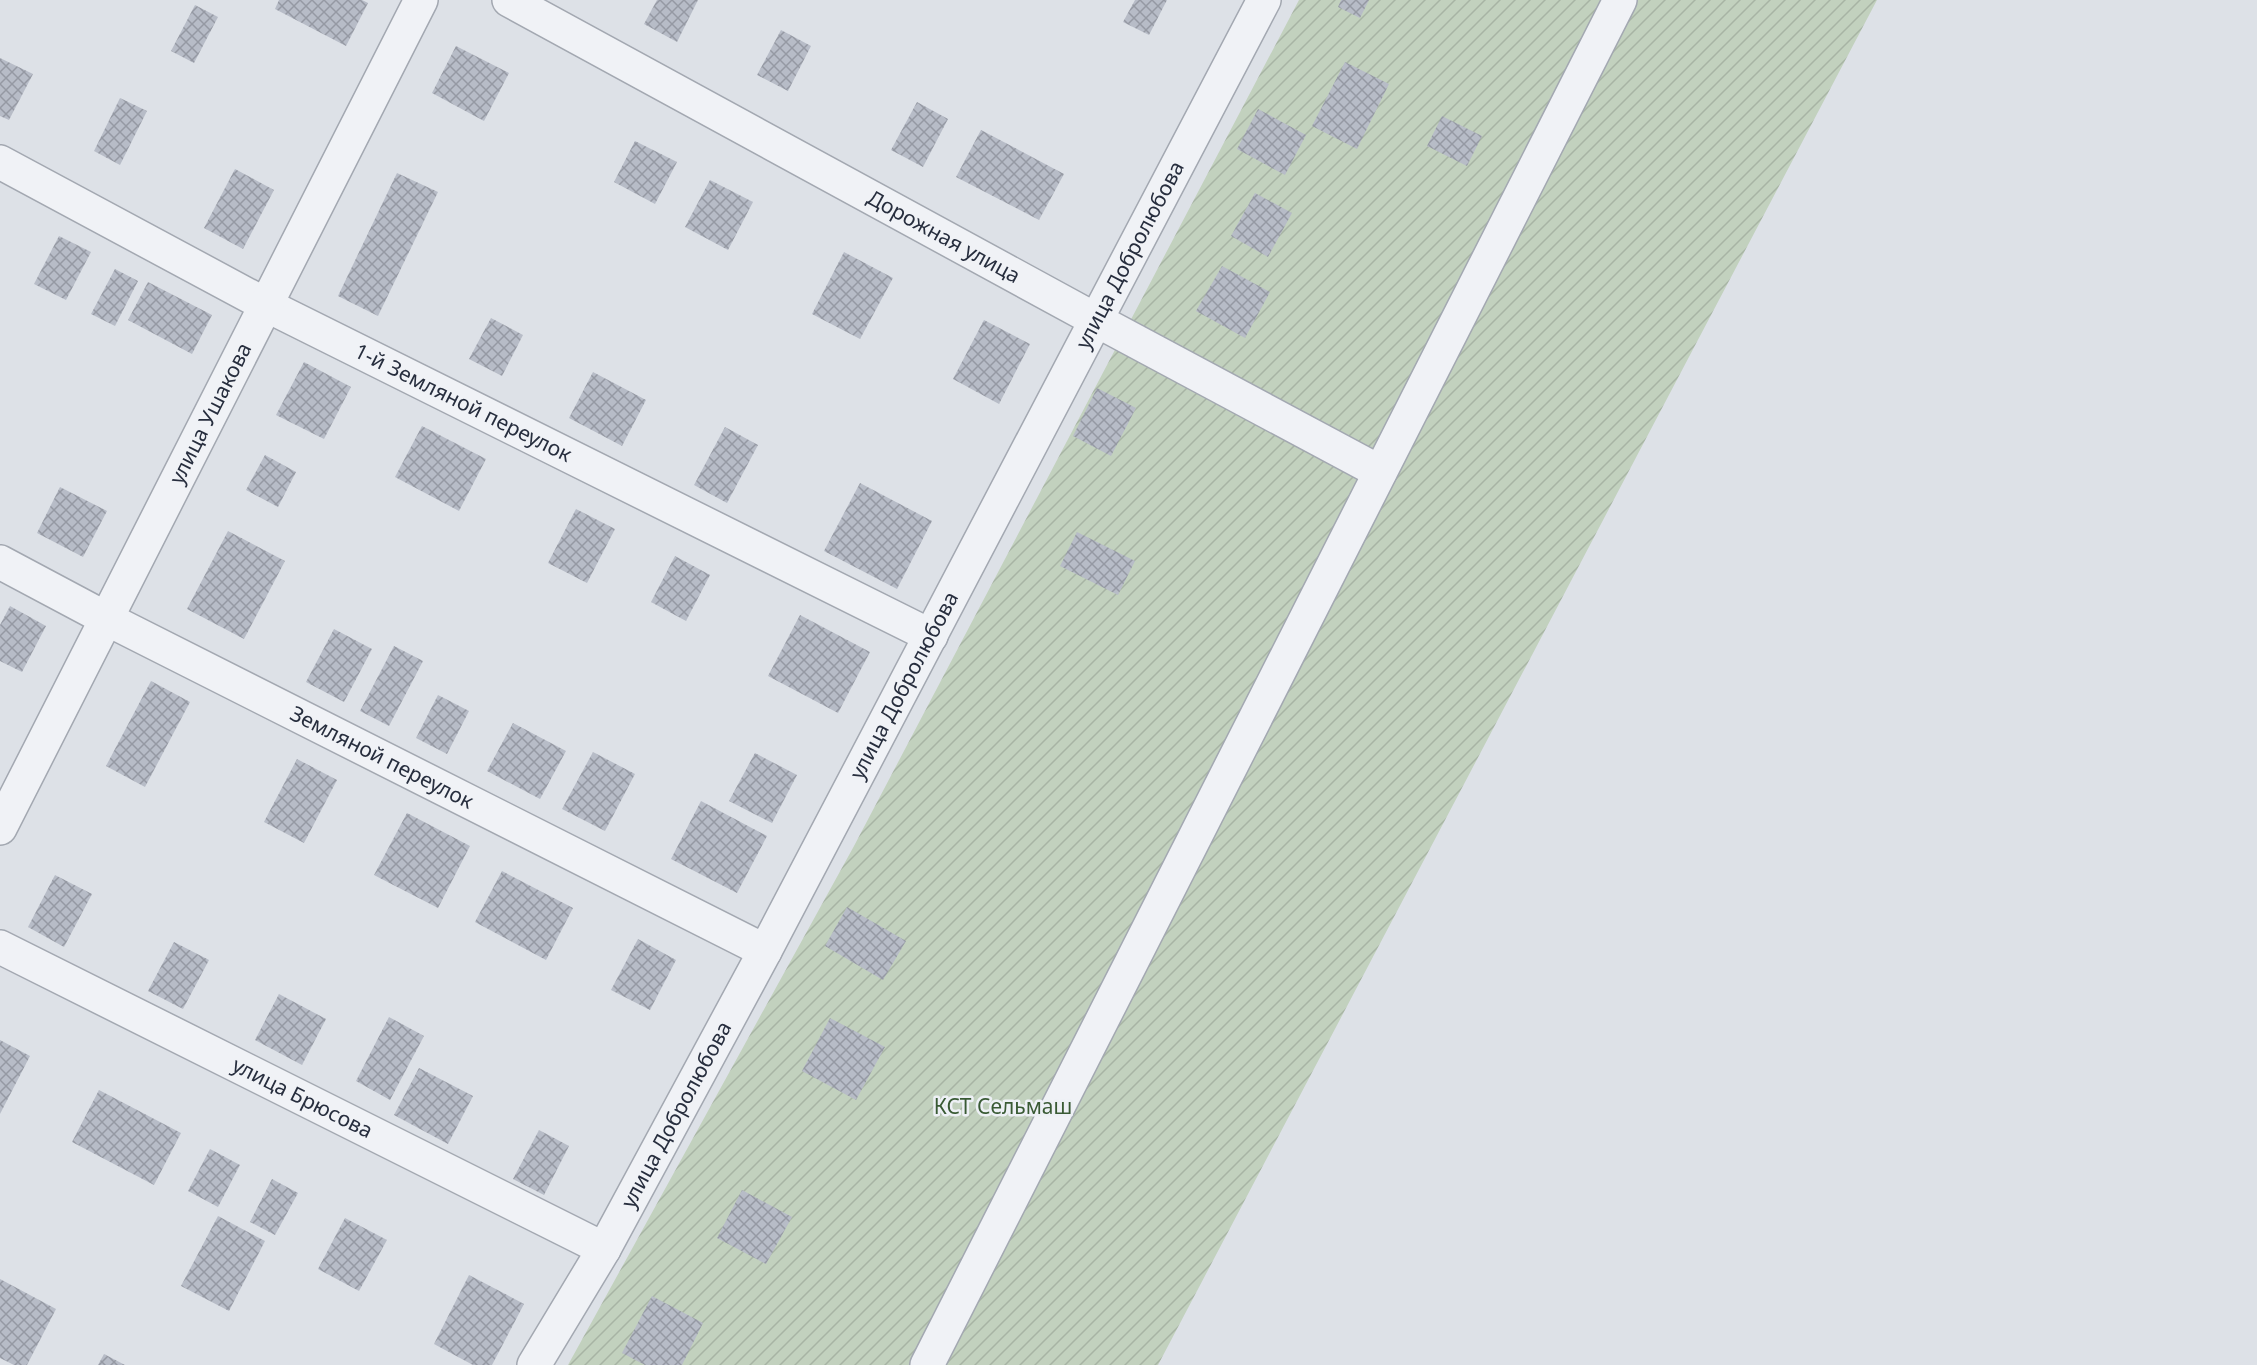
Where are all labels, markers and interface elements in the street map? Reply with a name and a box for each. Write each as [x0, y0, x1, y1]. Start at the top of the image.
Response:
street label: улица Добролюбова [1068, 156, 1190, 353]
street label: Дорожная улица [863, 183, 1026, 289]
street label: 1-й Земляной переулок [350, 336, 577, 468]
street label: улица Ушакова [162, 338, 257, 488]
street label: улица Добролюбова [843, 586, 964, 784]
street label: Земляной переулок [286, 699, 479, 815]
street label: улица Добролюбова [614, 1016, 737, 1213]
street label: улица Брюсова [228, 1050, 378, 1144]
park label: КСТ Сельмаш [934, 1092, 1072, 1120]

